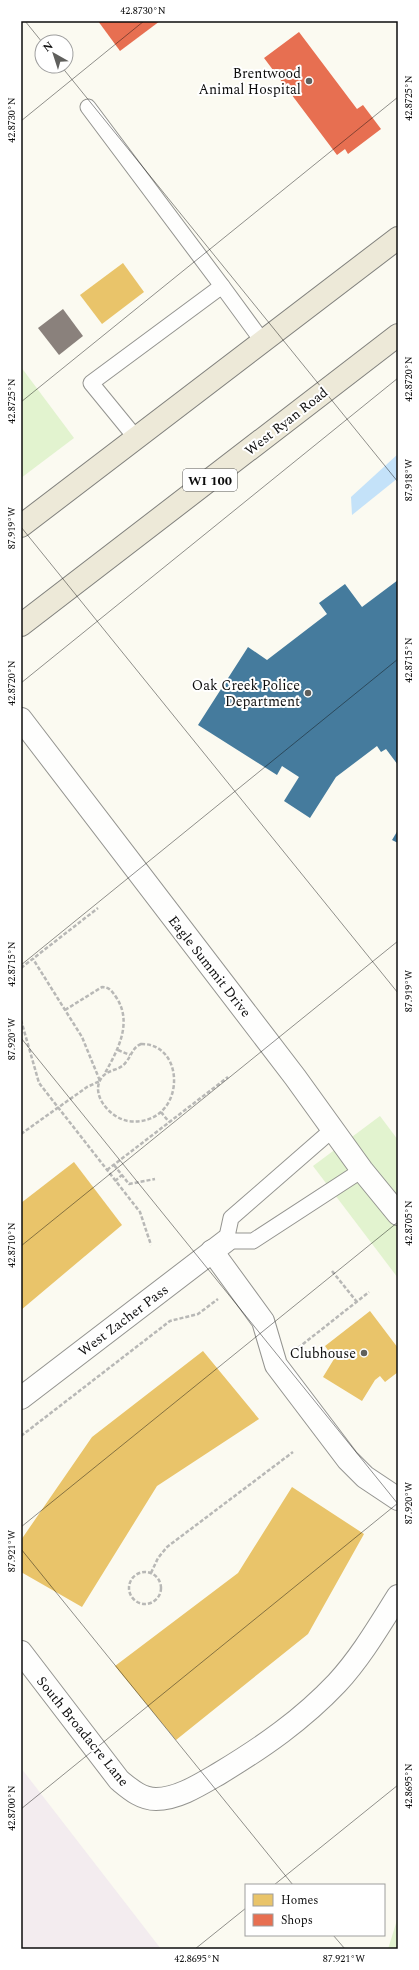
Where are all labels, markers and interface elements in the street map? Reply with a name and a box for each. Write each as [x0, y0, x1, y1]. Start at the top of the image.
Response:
text: 42.8730°N [120, 3, 166, 19]
north arrow [34, 34, 74, 74]
text: N [39, 37, 57, 56]
place label: Brentwood Animal Hospital [199, 63, 301, 100]
text: 42.8725°N [401, 75, 417, 121]
marker: Brentwood Animal Hospital [304, 76, 314, 86]
text: 42.8730°N [4, 97, 20, 143]
text: 42.8720°N [401, 356, 417, 402]
text: 42.8725°N [4, 378, 20, 424]
street label: West Ryan Road [240, 382, 333, 461]
text: 87.918°W [401, 459, 417, 501]
road number: WI 100 [183, 469, 237, 491]
text: 87.919°W [4, 507, 20, 549]
text: 42.8715°N [401, 637, 417, 683]
text: 42.8720°N [4, 660, 20, 706]
place label: Oak Creek Police Department [192, 675, 300, 712]
marker: Oak Creek Police Department [303, 688, 313, 698]
street label: Eagle Summit Drive [163, 911, 256, 1022]
text: 42.8715°N [4, 941, 20, 987]
text: 87.919°W [401, 970, 417, 1012]
text: 87.920°W [4, 1018, 20, 1060]
text: 42.8705°N [401, 1200, 417, 1246]
text: 42.8710°N [4, 1222, 20, 1268]
street label: West Zacher Pass [74, 1279, 173, 1361]
place label: Clubhouse [290, 1343, 356, 1364]
marker: Clubhouse [359, 1348, 369, 1358]
text: 87.920°W [401, 1482, 417, 1524]
text: 87.921°W [4, 1530, 20, 1572]
street label: South Broadacre Lane [31, 1672, 134, 1791]
text: 42.8695°N [401, 1763, 417, 1809]
text: 42.8700°N [4, 1785, 20, 1831]
legend [245, 1884, 385, 1936]
text: Homes [281, 1891, 319, 1910]
text: Shops [281, 1911, 313, 1930]
text: 42.8695°N [174, 1951, 220, 1967]
text: 87.921°W [323, 1951, 365, 1967]

